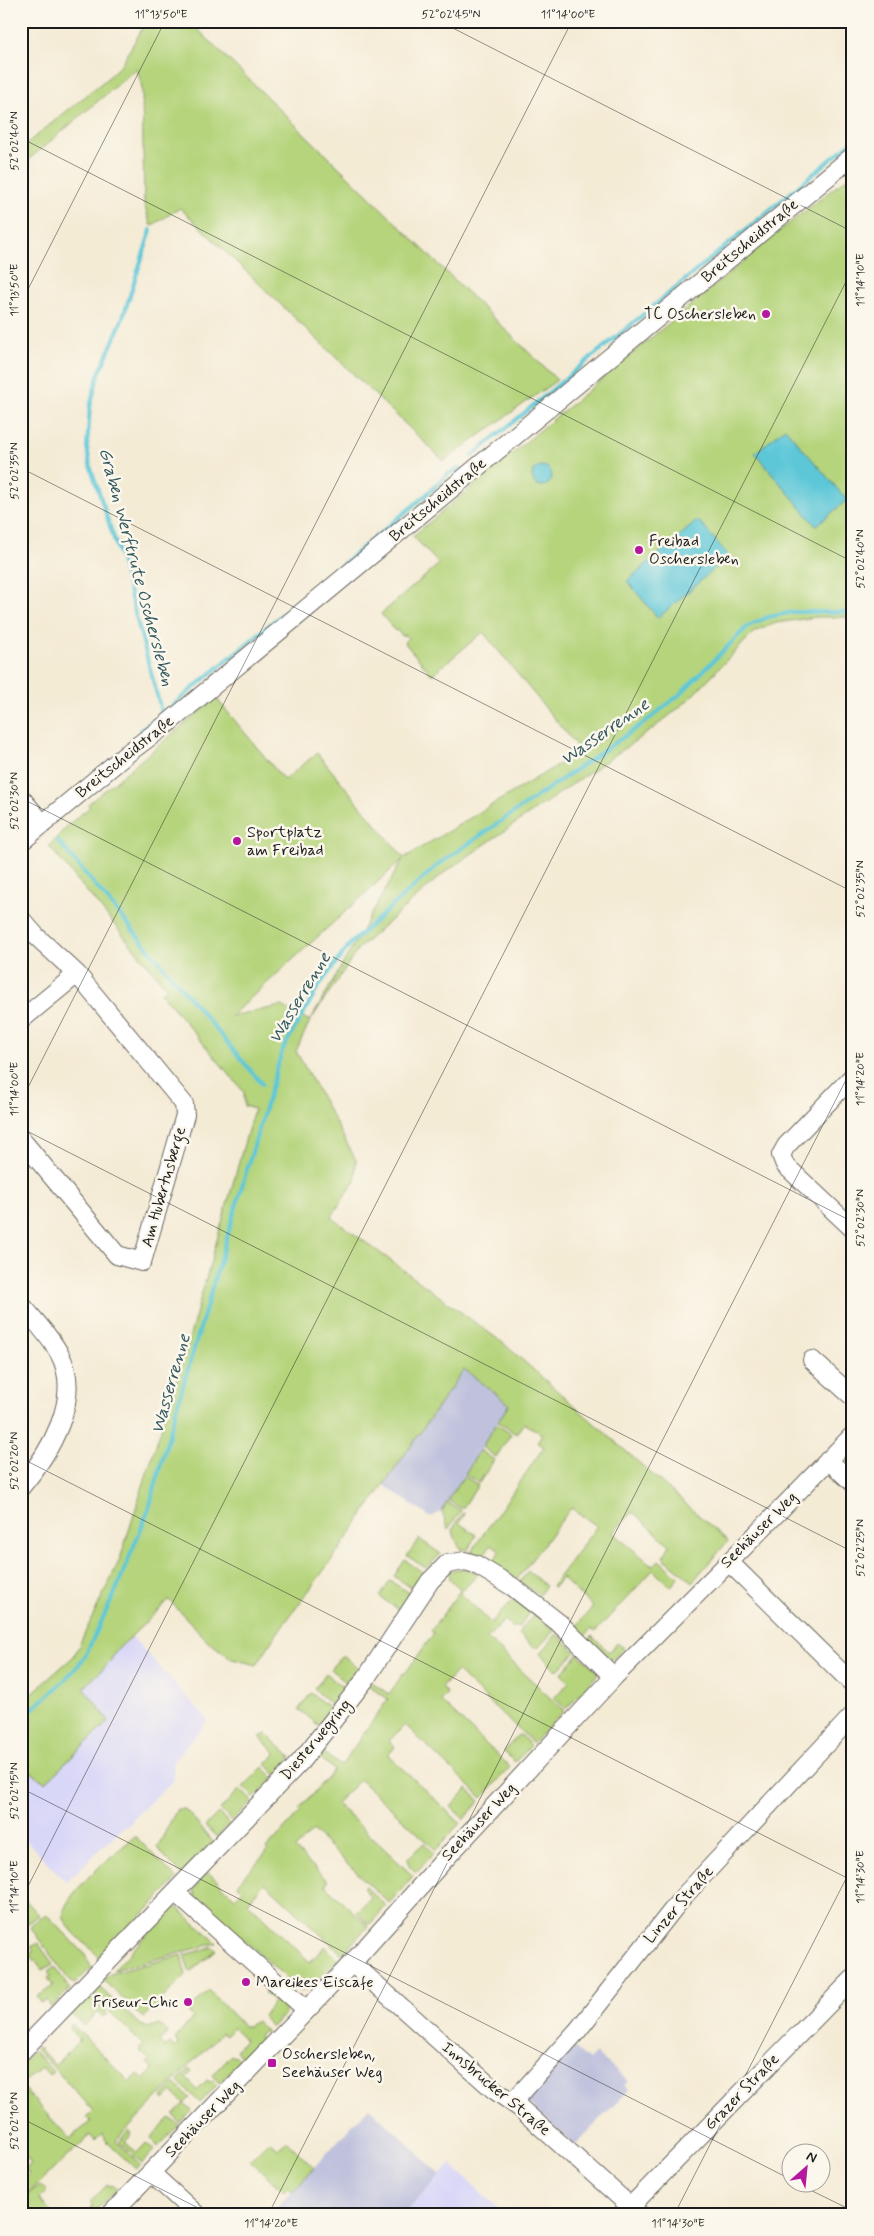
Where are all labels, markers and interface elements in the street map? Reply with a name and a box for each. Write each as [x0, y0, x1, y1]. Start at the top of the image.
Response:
text: 11°13'50"E [134, 7, 188, 23]
text: 52°02'45"N [422, 7, 480, 23]
text: 11°14'00"E [541, 7, 595, 23]
text: 52°02'40"N [7, 111, 23, 171]
street label: Breitscheidstraße [697, 194, 803, 288]
text: 11°14'10"E [853, 253, 869, 307]
text: 11°13'50"E [7, 263, 23, 317]
place label: TC Oschersleben [644, 304, 756, 325]
marker: TC Oschersleben [760, 308, 772, 320]
text: 52°02'35"N [7, 442, 23, 500]
water label: Graben Werftrute Oschersleben [93, 445, 179, 689]
street label: Breitscheidstraße [385, 453, 491, 547]
text: 52°02'40"N [853, 529, 869, 589]
place label: Freibad Oschersleben [649, 531, 739, 570]
marker: Freibad Oschersleben [633, 544, 645, 556]
water label: Wasserrenne [556, 692, 655, 771]
street label: Breitscheidstraße [72, 711, 179, 803]
text: 52°02'30"N [7, 772, 23, 830]
place label: Sportplatz am Freibad [247, 822, 324, 861]
marker: Sportplatz am Freibad [231, 835, 243, 847]
text: 52°02'35"N [853, 860, 869, 918]
water label: Wasserrenne [263, 947, 337, 1048]
text: 11°14'20"E [853, 1052, 869, 1106]
text: 11°14'00"E [7, 1062, 23, 1116]
street label: Am Hubertusberge [137, 1124, 192, 1250]
text: 52°02'30"N [853, 1189, 869, 1247]
water label: Wasserrenne [145, 1330, 197, 1437]
text: 52°02'20"N [7, 1432, 23, 1490]
street label: Seehäuser Weg [716, 1487, 802, 1573]
text: 52°02'25"N [853, 1519, 869, 1577]
street label: Diesterwegring [276, 1695, 357, 1786]
text: 52°02'15"N [7, 1762, 23, 1820]
street label: Seehäuser Weg [437, 1778, 521, 1866]
text: 11°14'30"E [853, 1850, 869, 1904]
text: 11°14'10"E [7, 1860, 23, 1914]
street label: Linzer Straße [640, 1862, 719, 1948]
place label: Mareikes Eiscafe [256, 1972, 374, 1993]
marker: Mareikes Eiscafe [240, 1976, 252, 1988]
place label: Friseur-Chic [93, 1992, 178, 2013]
marker: Friseur-Chic [182, 1996, 194, 2008]
street label: Innsbrucker Straße [437, 2037, 555, 2141]
place label: Oschersleben, Seehäuser Weg [282, 2044, 383, 2083]
street label: Grazer Straße [700, 2049, 784, 2135]
marker: Oschersleben, Seehäuser Weg [266, 2057, 278, 2069]
street label: Seehäuser Weg [161, 2076, 245, 2162]
text: 52°02'10"N [7, 2092, 23, 2150]
north arrow [782, 2144, 832, 2194]
text: N [803, 2147, 820, 2167]
text: 11°14'20"E [244, 2216, 298, 2232]
text: 11°14'30"E [651, 2216, 705, 2232]

